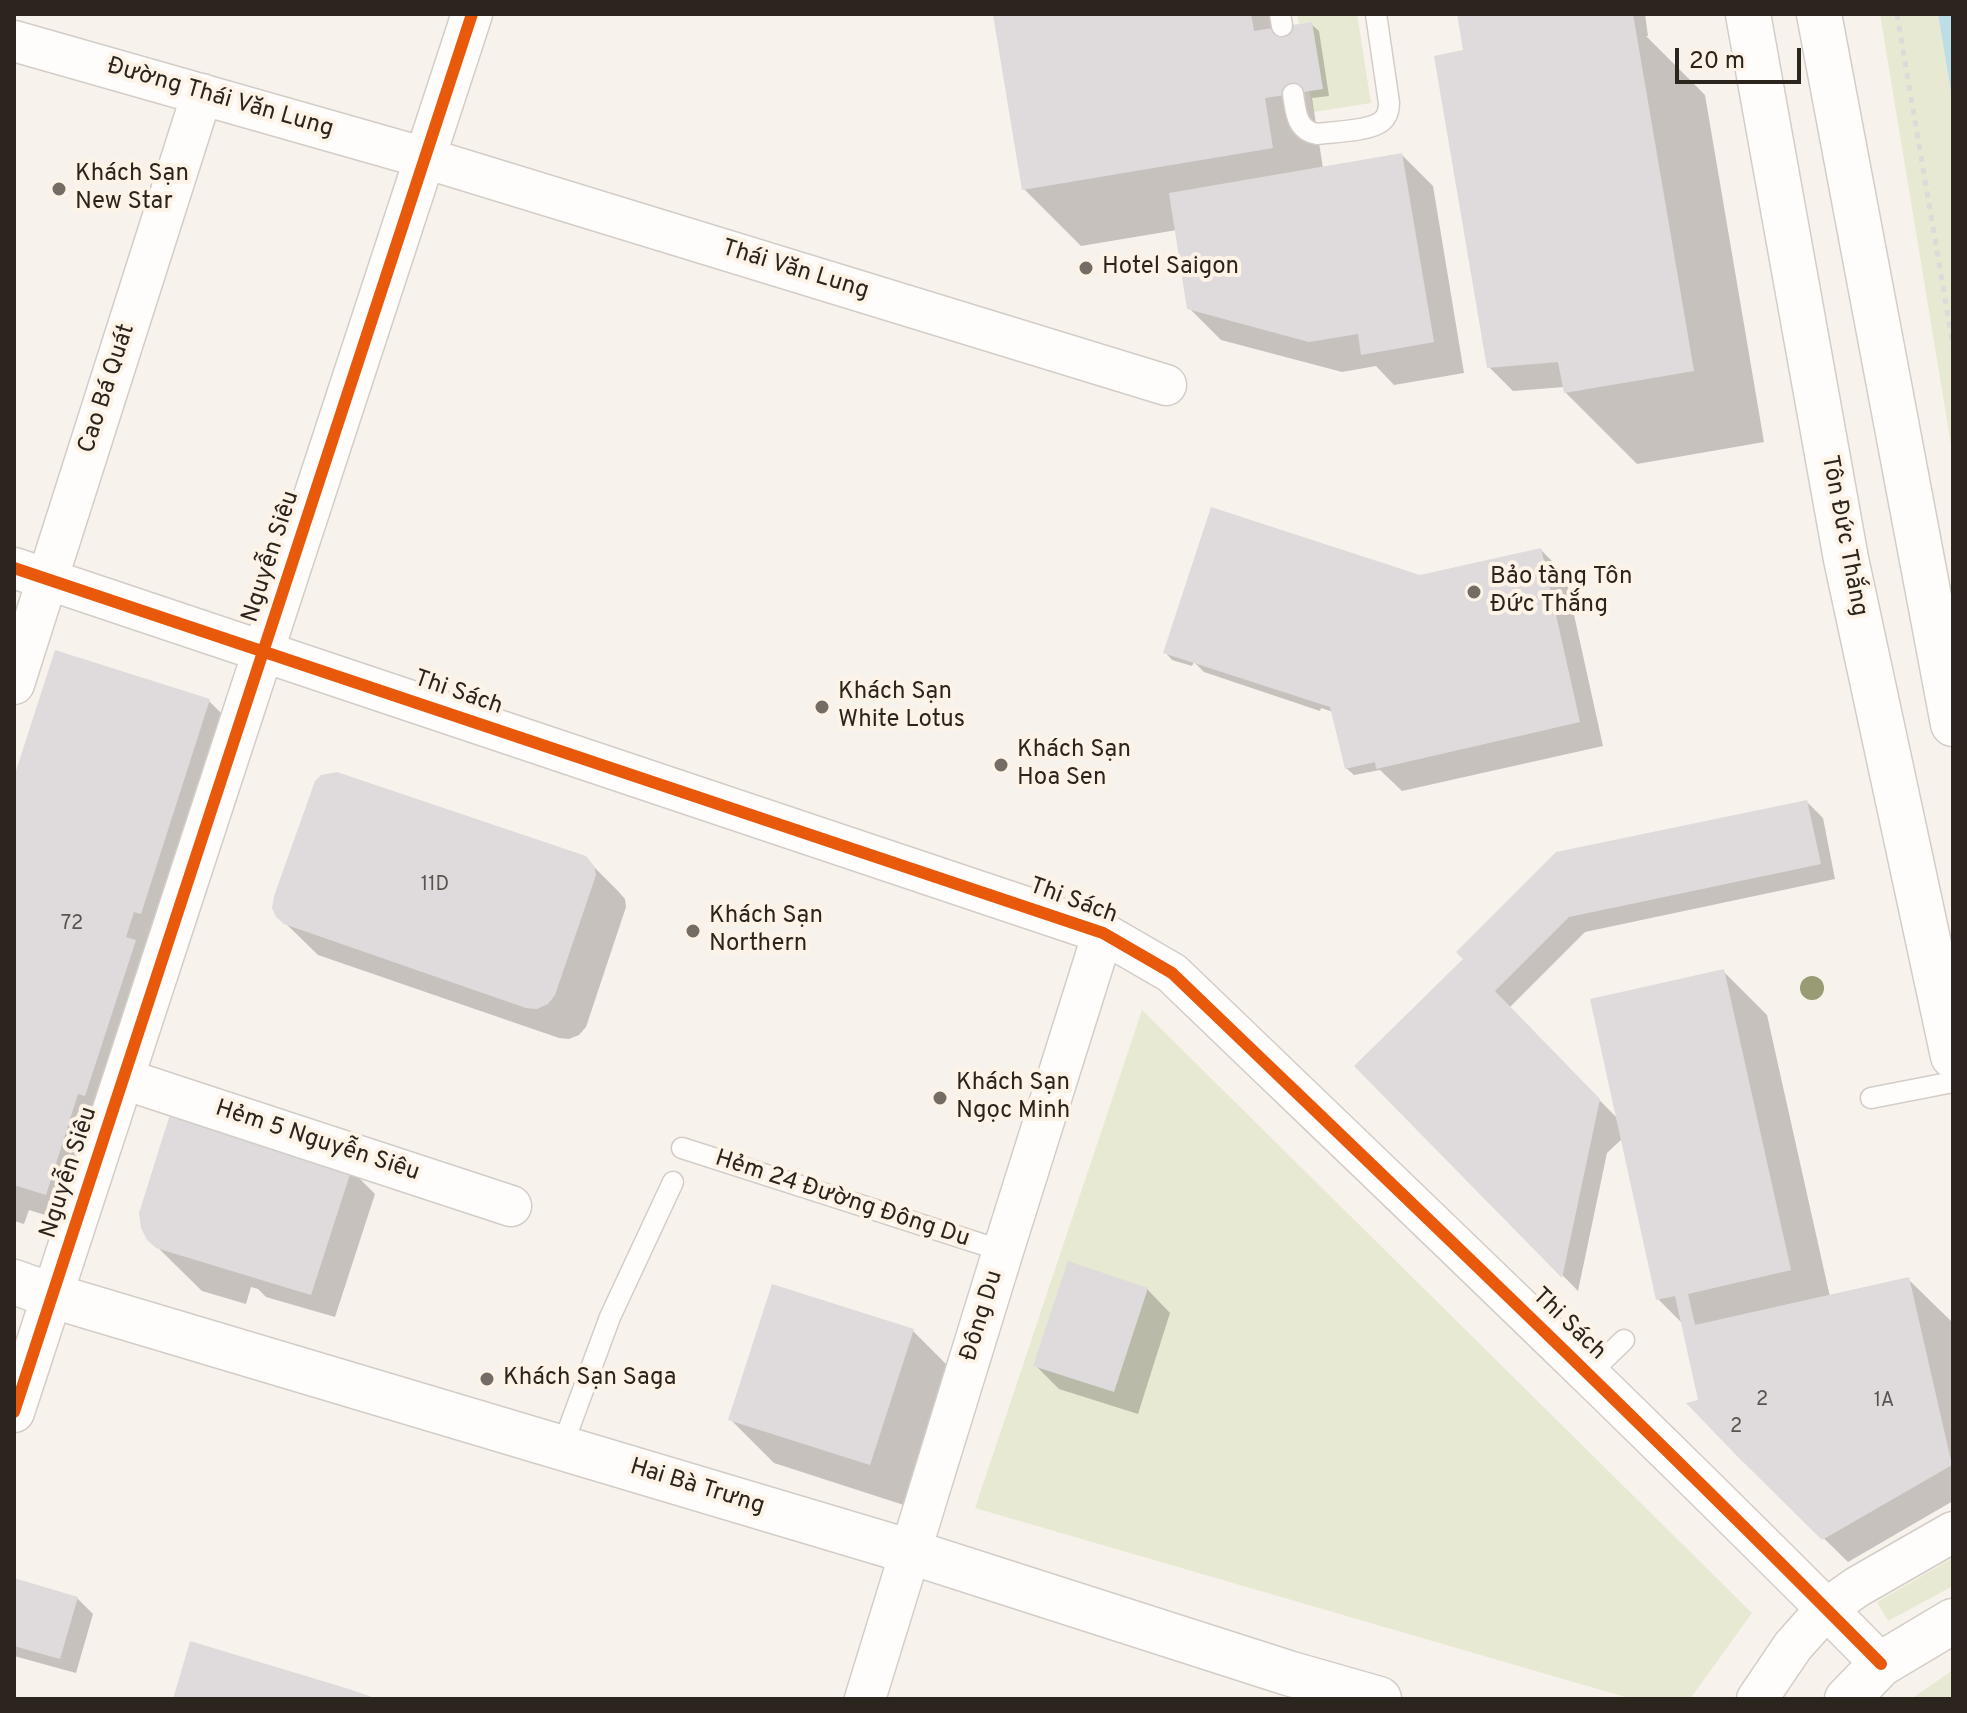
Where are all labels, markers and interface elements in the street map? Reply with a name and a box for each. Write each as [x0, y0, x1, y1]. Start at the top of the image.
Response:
scale bar [1679, 32, 1805, 82]
text: 20 m [1689, 47, 1745, 77]
street label: Đường Thái Văn Lung [103, 53, 337, 145]
place label: Khách Sạn New Star [75, 161, 189, 217]
marker: Khách Sạn New Star [50, 180, 68, 198]
street label: Thái Văn Lung [718, 235, 872, 307]
place label: Hotel Saigon [1102, 254, 1239, 282]
marker: Hotel Saigon [1077, 259, 1095, 277]
street label: Cao Bá Quát [74, 321, 142, 457]
street label: Tôn Đức Thắng [1813, 453, 1873, 619]
street label: Nguyễn Siêu [237, 488, 307, 626]
place label: Bảo tàng Tôn Đức Thắng [1490, 564, 1632, 620]
marker: Bảo tàng Tôn Đức Thắng [1465, 583, 1483, 601]
street label: Thi Sách [410, 665, 506, 723]
place label: Khách Sạn White Lotus [838, 679, 965, 735]
marker: Khách Sạn White Lotus [813, 698, 831, 716]
place label: Khách Sạn Hoa Sen [1017, 737, 1131, 793]
marker: Khách Sạn Hoa Sen [992, 756, 1010, 774]
street label: Thi Sách [1025, 873, 1121, 931]
house number: 11D [421, 874, 449, 898]
place label: Khách Sạn Northern [709, 903, 823, 959]
house number: 72 [61, 913, 83, 937]
marker: Khách Sạn Northern [684, 922, 702, 940]
place label: Khách Sạn Ngọc Minh [956, 1070, 1070, 1126]
marker: Khách Sạn Ngọc Minh [931, 1089, 949, 1107]
street label: Hẻm 5 Nguyễn Siêu [211, 1095, 423, 1189]
street label: Nguyễn Siêu [35, 1104, 105, 1242]
street label: Hẻm 24 Đường Đông Du [711, 1145, 973, 1255]
street label: Đông Du [956, 1267, 1010, 1365]
street label: Thi Sách [1525, 1283, 1611, 1367]
place label: Khách Sạn Saga [503, 1365, 676, 1393]
marker: Khách Sạn Saga [478, 1370, 496, 1388]
house number: 2 [1756, 1389, 1768, 1413]
house number: 1A [1874, 1390, 1894, 1414]
house number: 2 [1730, 1416, 1742, 1440]
street label: Hai Bà Trưng [626, 1454, 768, 1522]

